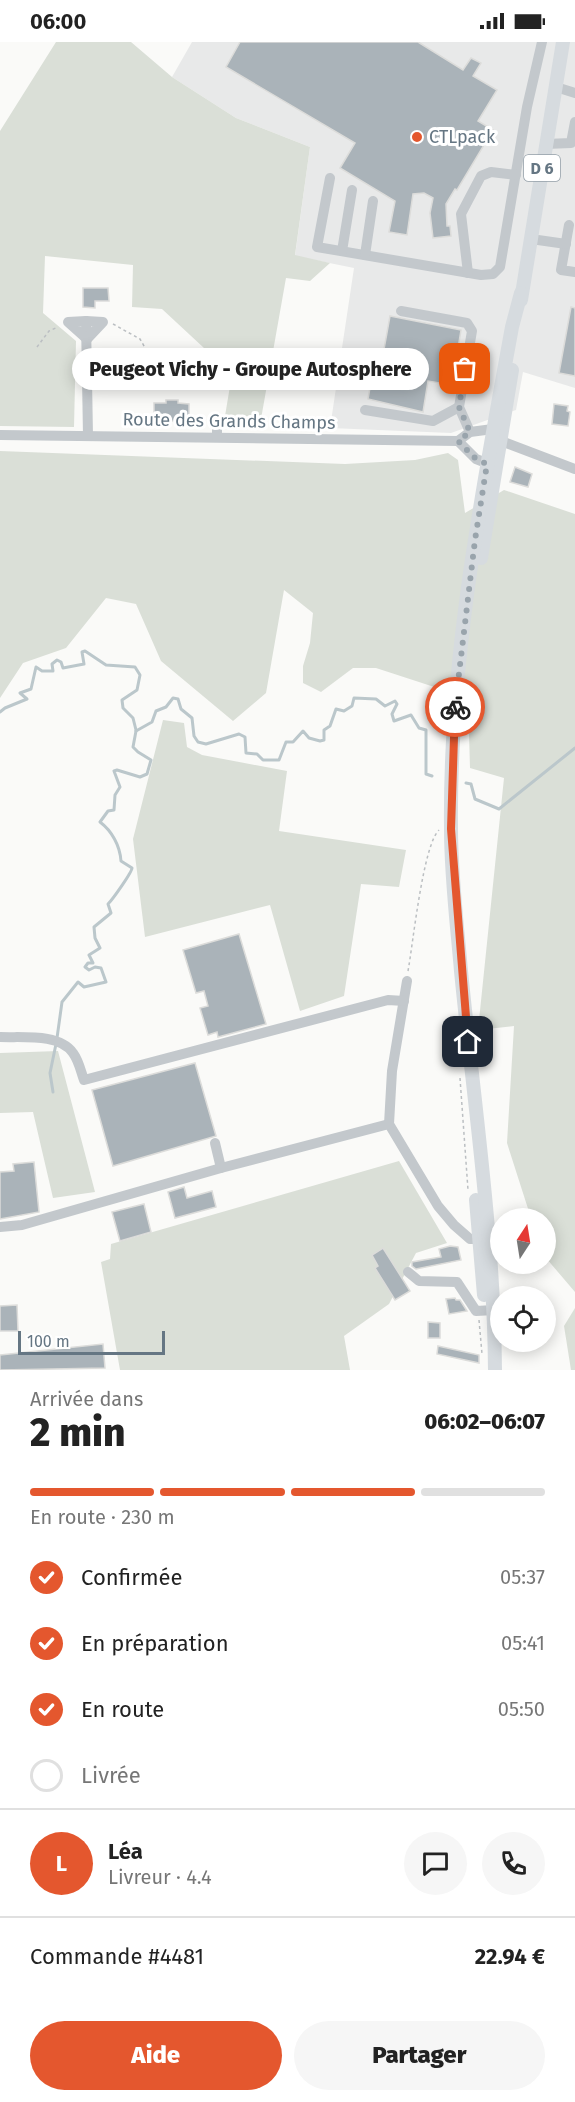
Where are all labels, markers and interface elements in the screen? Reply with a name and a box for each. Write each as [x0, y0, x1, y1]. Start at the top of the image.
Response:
text: 06:00 [30, 8, 86, 35]
place label: CTLpack [429, 126, 496, 148]
marker: CTLpack [410, 130, 424, 144]
road number: D 6 [524, 155, 560, 181]
pin [439, 343, 490, 394]
callout: Peugeot Vichy - Groupe Autosphere [72, 348, 429, 390]
icon: bag [448, 352, 481, 385]
text: Peugeot Vichy - Groupe Autosphere [89, 357, 412, 381]
street label: Route des Grands Champs [122, 408, 336, 434]
courier [425, 677, 485, 737]
icon: bike [439, 691, 472, 724]
pin [442, 1016, 493, 1067]
icon: home [451, 1025, 484, 1058]
north arrow [490, 1208, 556, 1274]
map controls [490, 1208, 556, 1352]
button: locate [490, 1286, 556, 1352]
scale bar [18, 1328, 165, 1356]
text: 100 m [27, 1332, 70, 1351]
text: Arrivée dans [30, 1387, 143, 1411]
text: 06:02–06:07 [424, 1408, 545, 1435]
text: 2 min [30, 1410, 126, 1456]
text: En route · 230 m [30, 1505, 175, 1529]
icon: check [30, 1561, 63, 1594]
text: Confirmée [81, 1564, 183, 1591]
text: 05:37 [500, 1565, 545, 1589]
icon: check [30, 1627, 63, 1660]
text: En préparation [81, 1630, 229, 1657]
text: 05:41 [501, 1631, 545, 1655]
icon: check [30, 1693, 63, 1726]
text: En route [81, 1696, 164, 1723]
text: 05:50 [498, 1697, 545, 1721]
text: Livrée [81, 1762, 141, 1789]
button: chat [404, 1832, 467, 1895]
button: phone [482, 1832, 545, 1895]
text: Léa [108, 1838, 143, 1865]
text: L [56, 1850, 67, 1877]
text: Livreur · 4.4 [108, 1865, 212, 1889]
text: Commande #4481 [30, 1943, 204, 1970]
text: 22.94 € [475, 1943, 545, 1970]
button: Aide [30, 2021, 282, 2090]
button: Partager [294, 2021, 545, 2090]

